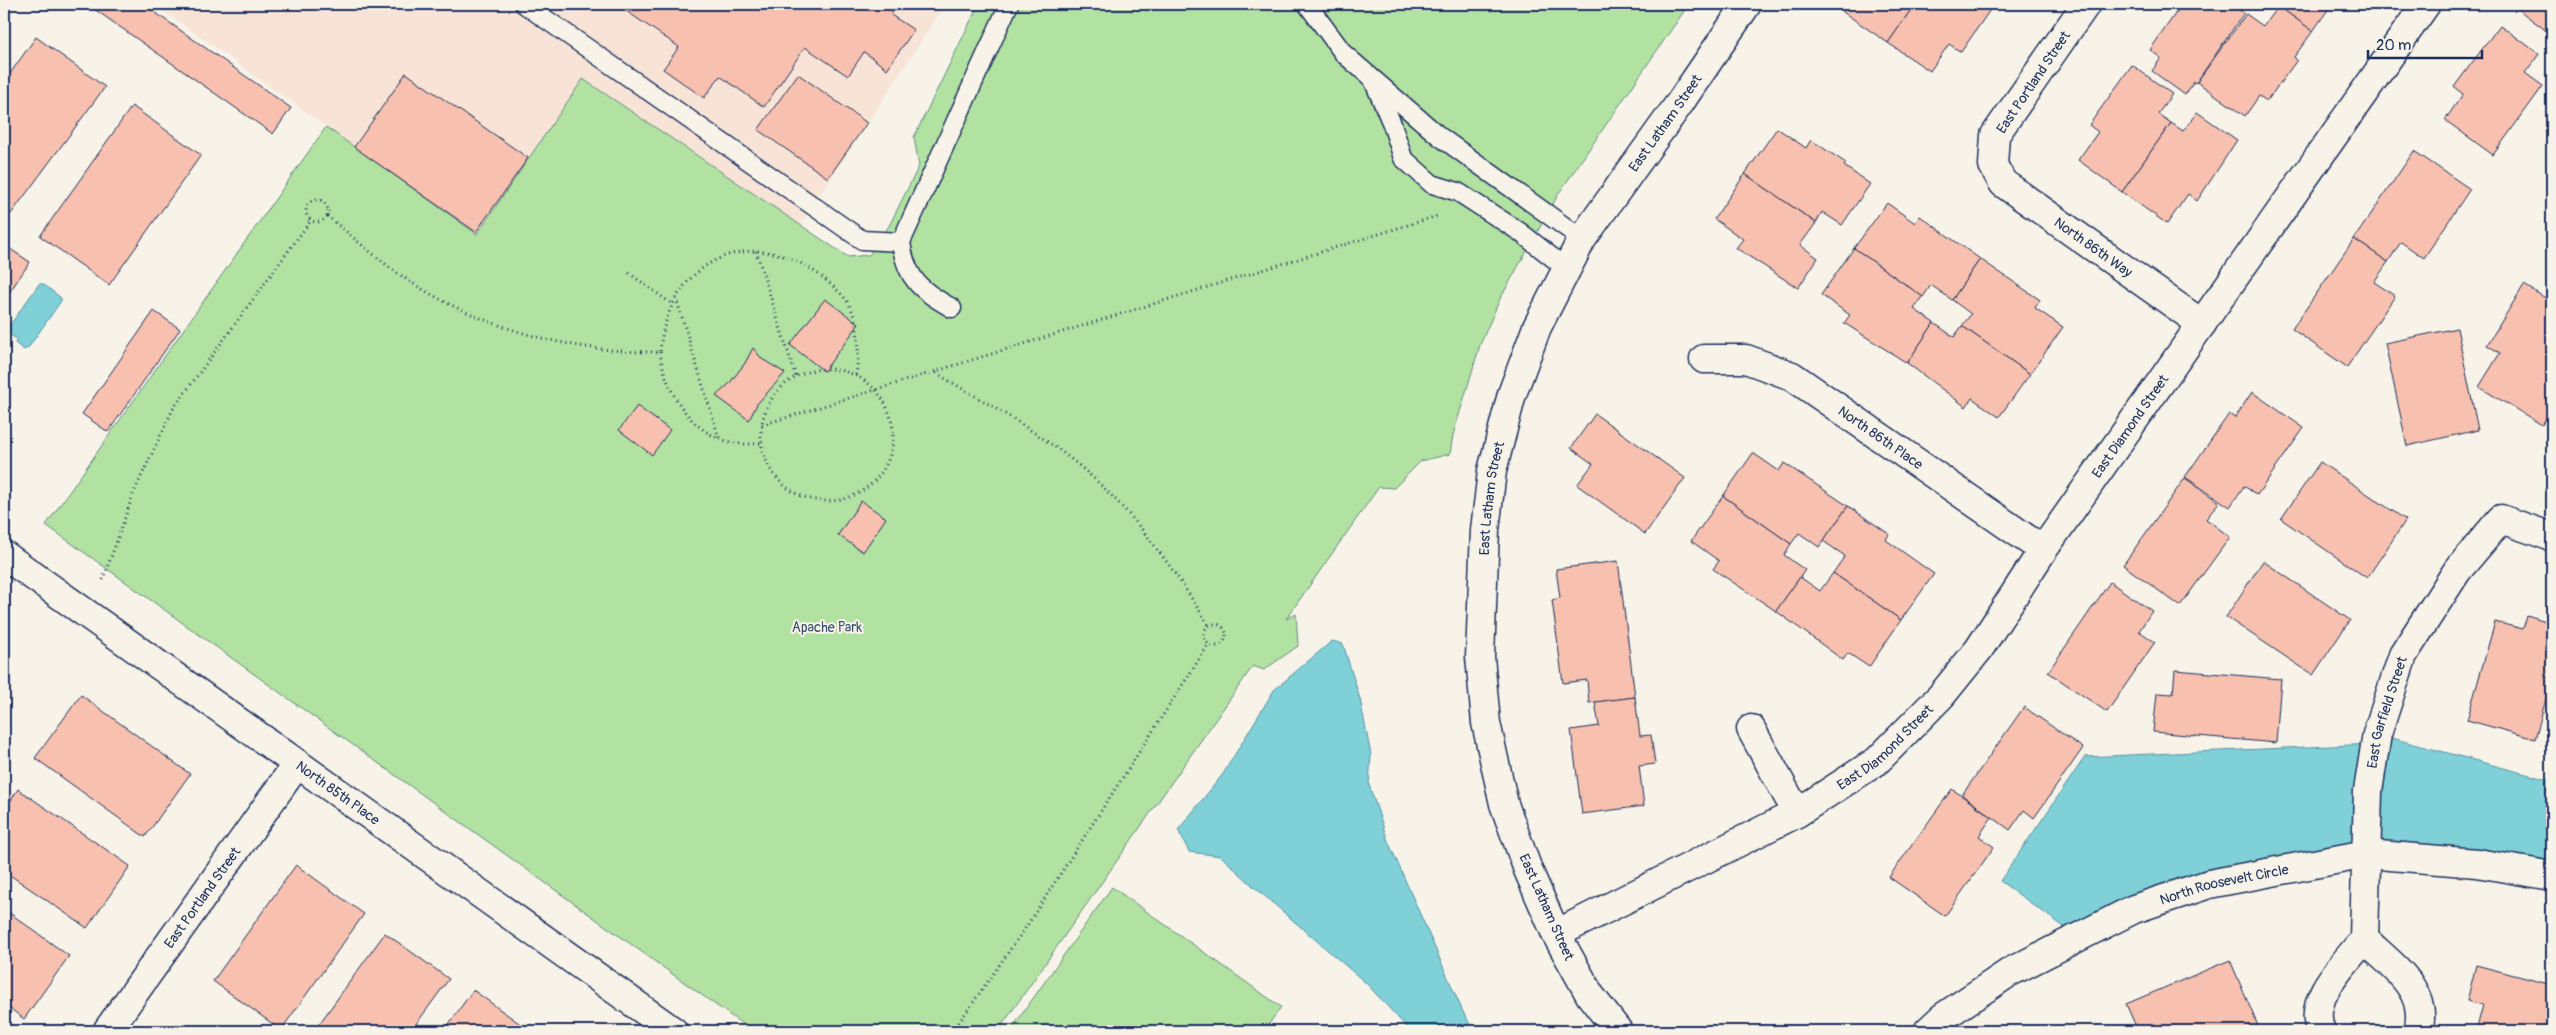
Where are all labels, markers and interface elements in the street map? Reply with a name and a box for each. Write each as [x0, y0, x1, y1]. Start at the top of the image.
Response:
street label: East Portland Street [1993, 28, 2074, 137]
scale bar [2368, 28, 2482, 60]
text: 20 m [2376, 36, 2411, 55]
street label: East Latham Street [1625, 71, 1706, 175]
street label: North 86th Way [2051, 214, 2136, 281]
street label: East Diamond Street [2088, 371, 2173, 481]
street label: North 86th Place [1835, 403, 1926, 473]
street label: East Latham Street [1476, 439, 1508, 556]
park label: Apache Park [792, 619, 862, 636]
street label: East Garfield Street [2364, 654, 2411, 770]
street label: East Diamond Street [1834, 701, 1937, 794]
street label: North 85th Place [293, 758, 383, 829]
street label: East Portland Street [161, 844, 244, 951]
street label: East Latham Street [1515, 851, 1578, 963]
street label: North Roosevelt Circle [2158, 861, 2290, 909]

